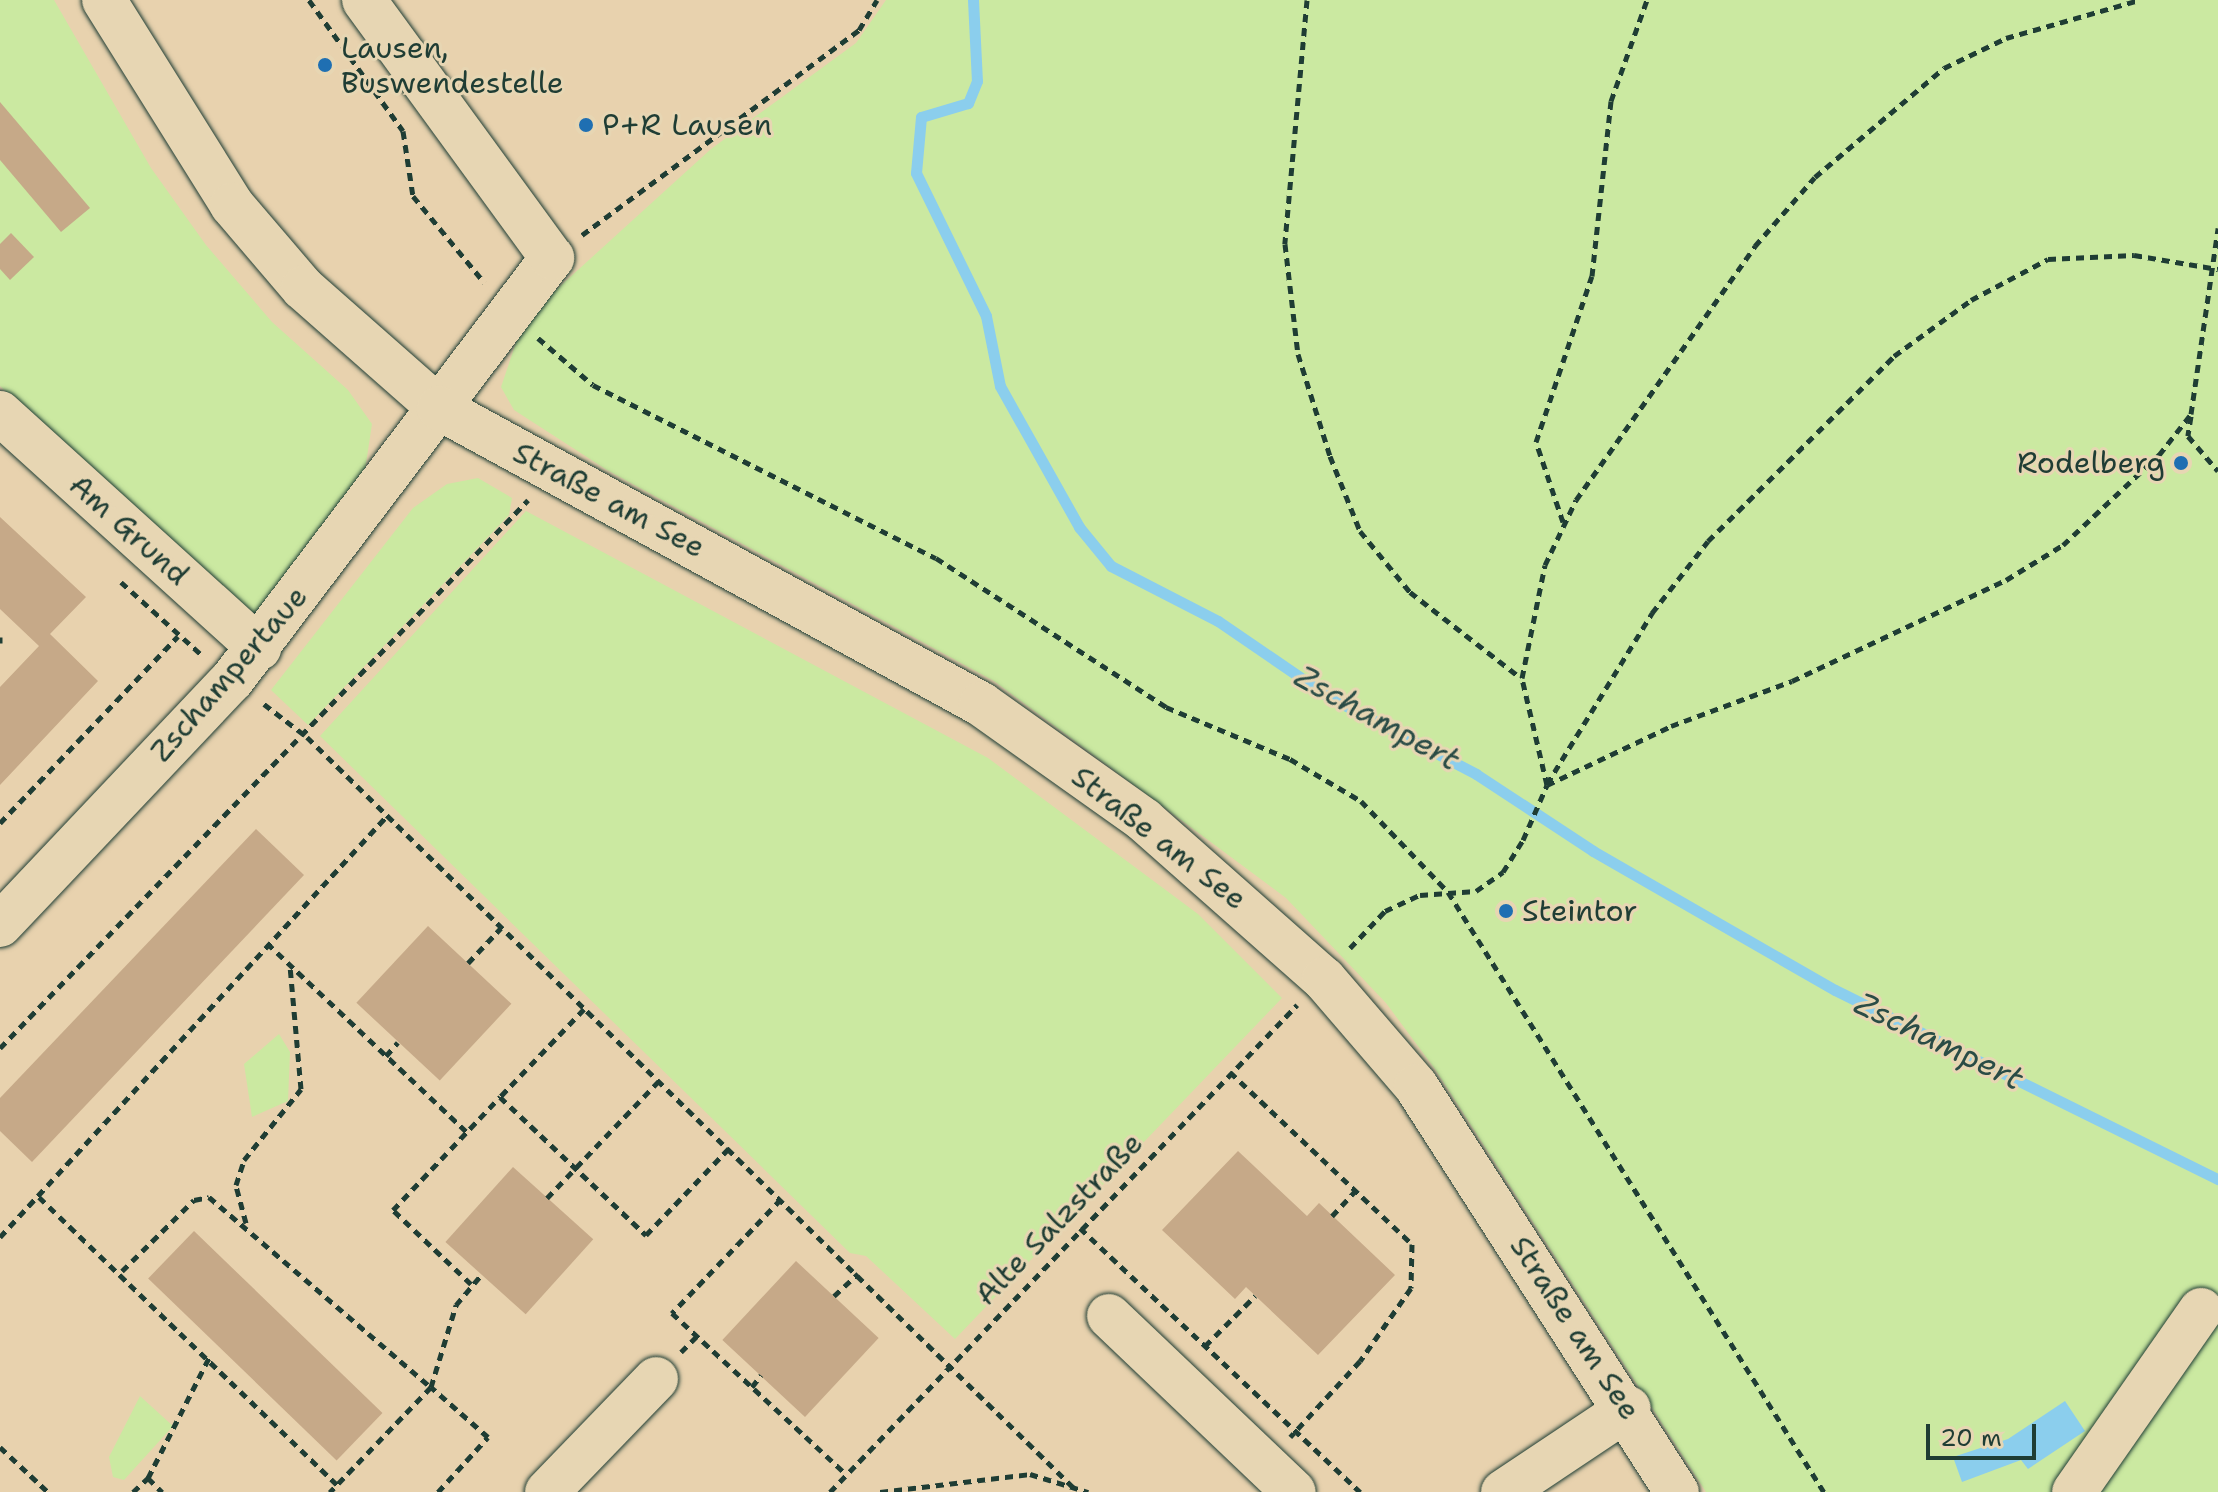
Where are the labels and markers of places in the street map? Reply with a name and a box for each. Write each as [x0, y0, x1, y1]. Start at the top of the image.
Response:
place label: Lausen, Buswendestelle [341, 30, 564, 100]
marker: Lausen, Buswendestelle [316, 56, 334, 74]
place label: P+R Lausen [602, 107, 772, 143]
marker: P+R Lausen [577, 116, 595, 134]
place label: Rodelberg [2017, 445, 2165, 481]
marker: Rodelberg [2172, 454, 2190, 472]
place label: Steintor [1522, 893, 1638, 929]
marker: Steintor [1497, 902, 1515, 920]

